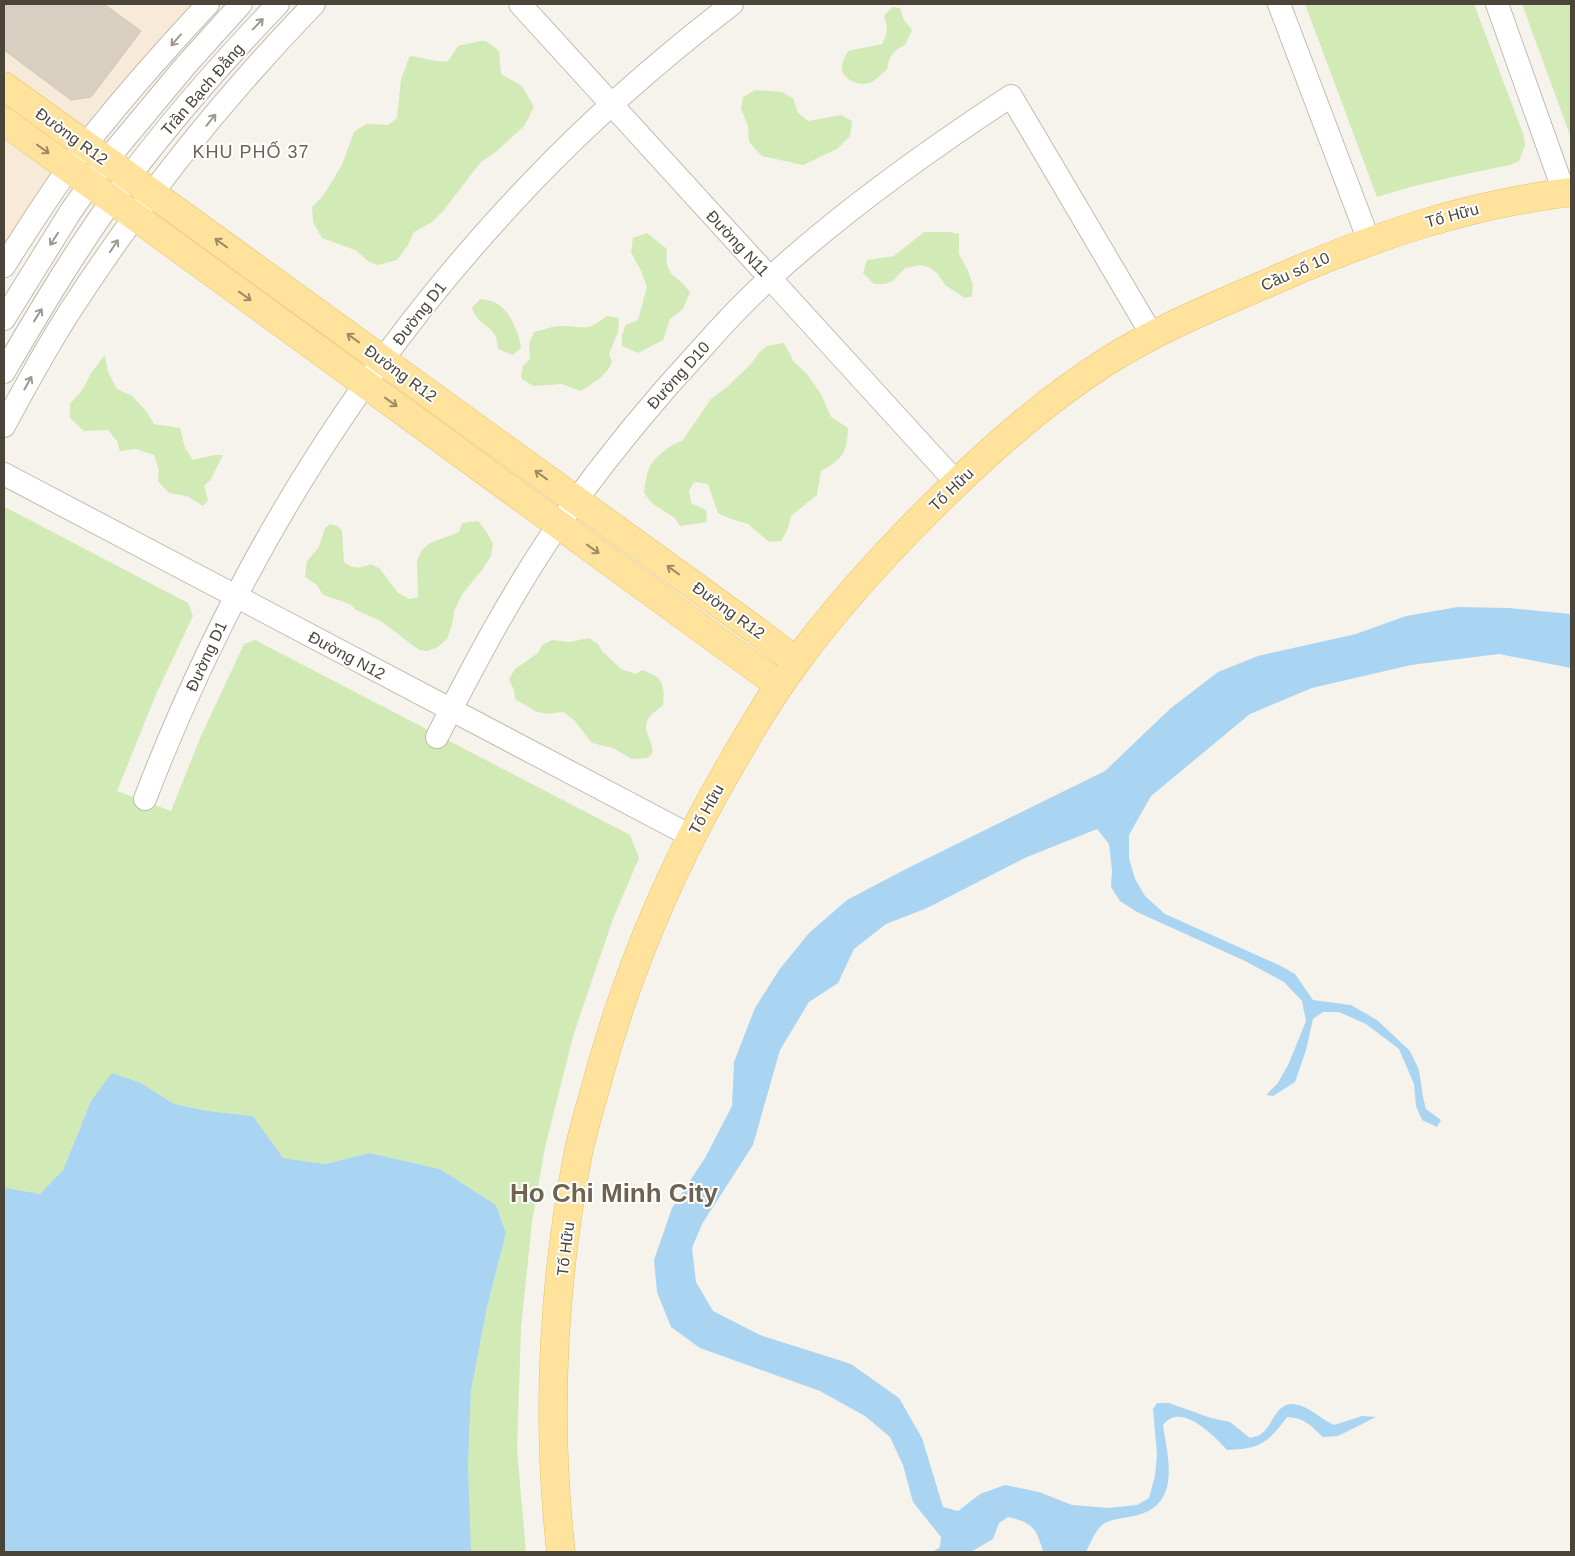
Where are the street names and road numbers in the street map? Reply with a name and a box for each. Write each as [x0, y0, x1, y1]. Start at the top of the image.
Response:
street label: Trần Bạch Đằng [157, 39, 247, 139]
street label: Đường R12 [33, 105, 111, 168]
street label: Tố Hữu [1424, 200, 1481, 231]
street label: Đường N11 [703, 207, 772, 280]
street label: Cầu số 10 [1258, 249, 1332, 294]
street label: Đường D1 [389, 278, 449, 348]
street label: Đường D10 [644, 338, 713, 412]
street label: Đường R12 [362, 342, 440, 405]
street label: Tố Hữu [926, 464, 977, 514]
street label: Đường R12 [690, 579, 768, 642]
street label: Đường D1 [183, 618, 230, 694]
street label: Đường N12 [306, 628, 388, 683]
street label: Tố Hữu [686, 781, 727, 837]
street label: Tố Hữu [554, 1221, 577, 1277]

